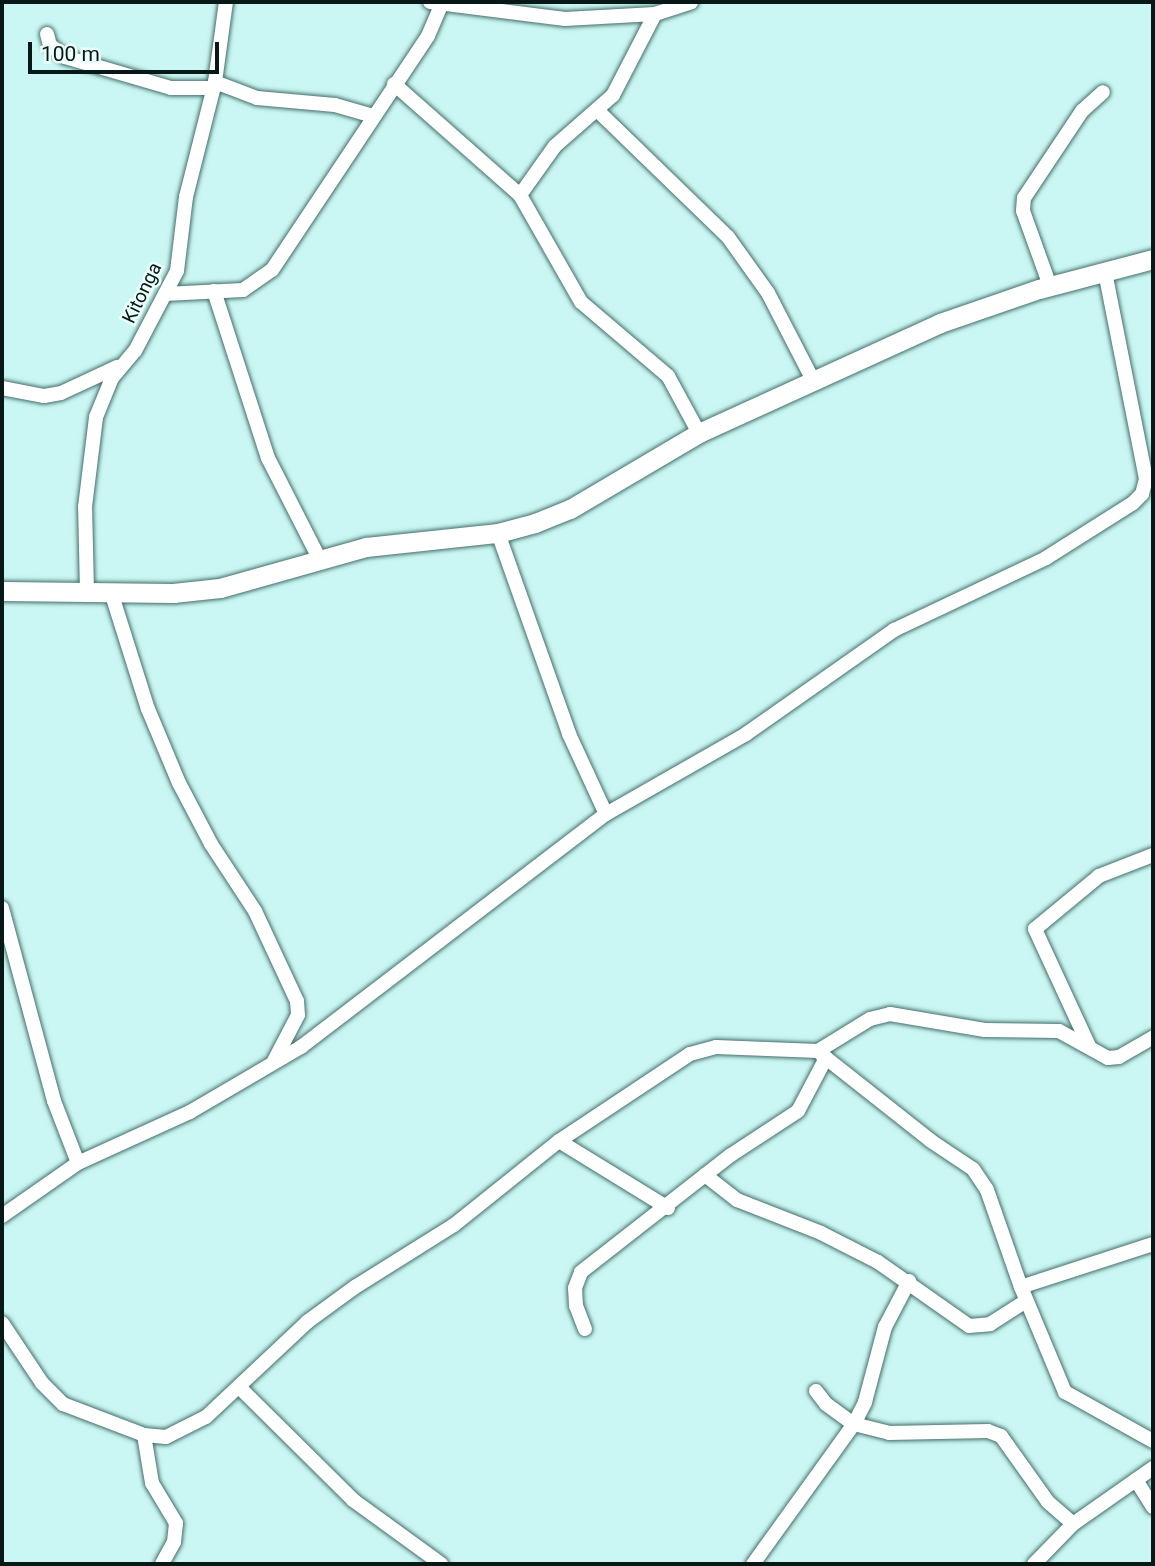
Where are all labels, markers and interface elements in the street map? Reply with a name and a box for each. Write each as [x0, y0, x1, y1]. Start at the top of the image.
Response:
scale bar [32, 28, 222, 72]
text: 100 m [41, 42, 100, 66]
street label: Kitonga [118, 259, 166, 327]

